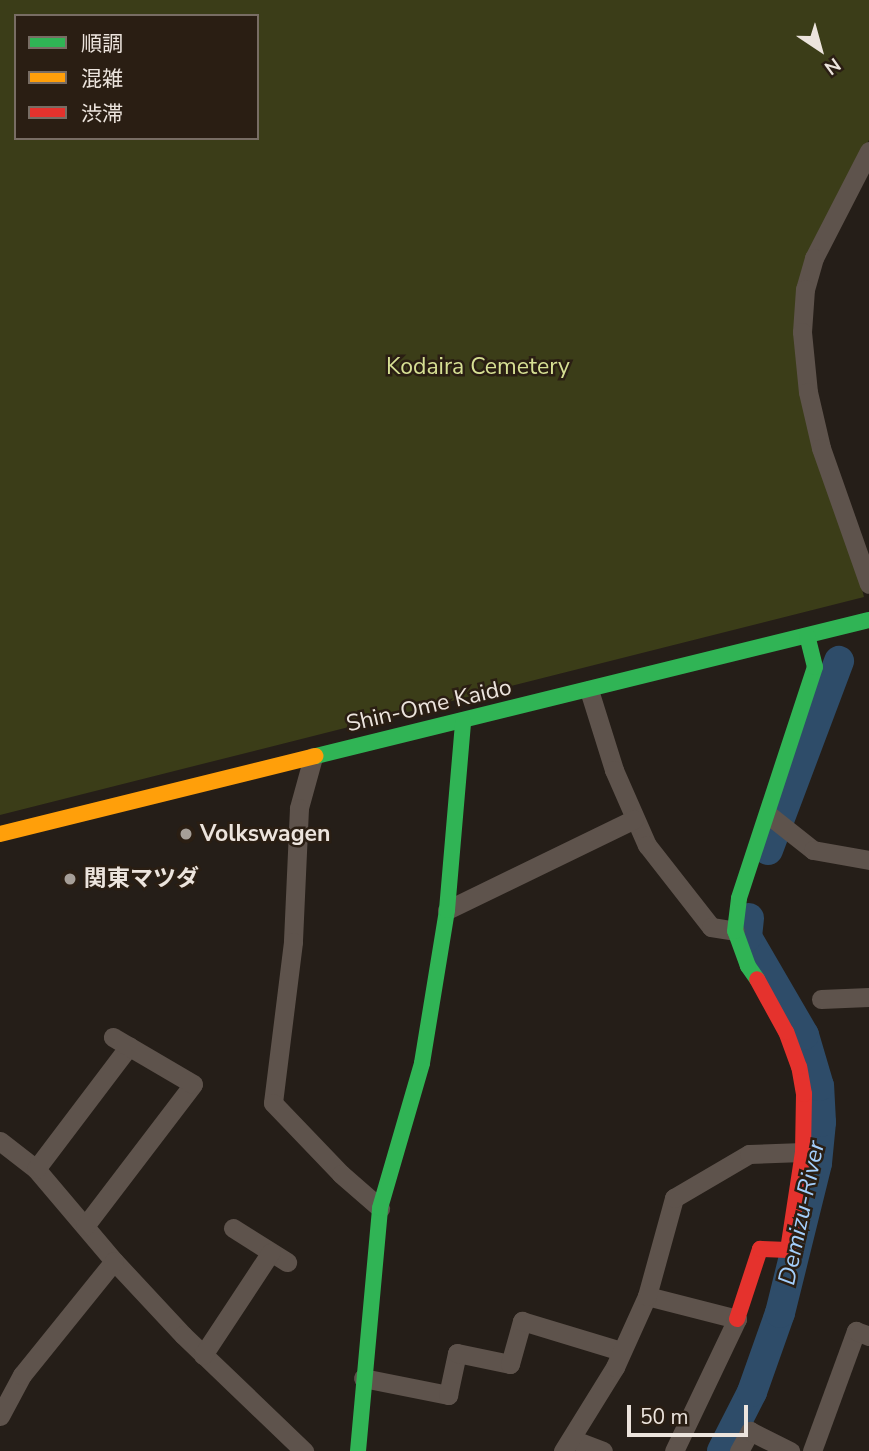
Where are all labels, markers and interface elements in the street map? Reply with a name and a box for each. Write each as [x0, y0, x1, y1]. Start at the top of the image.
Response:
legend [14, 14, 259, 140]
north arrow [785, 14, 855, 84]
text: 順調 [81, 30, 123, 58]
text: N [819, 51, 846, 81]
text: 混雑 [81, 65, 123, 93]
text: 渋滞 [81, 100, 123, 128]
park label: Kodaira Cemetery [386, 353, 570, 381]
street label: Shin-Ome Kaido [344, 674, 514, 738]
place label: Volkswagen [200, 820, 330, 848]
marker: Volkswagen [178, 826, 194, 842]
place label: 関東マツダ [84, 865, 199, 893]
marker: 関東マツダ [62, 871, 78, 887]
water label: Demizu-River [773, 1138, 831, 1288]
scale bar [631, 1392, 752, 1436]
text: 50 m [640, 1403, 689, 1431]

